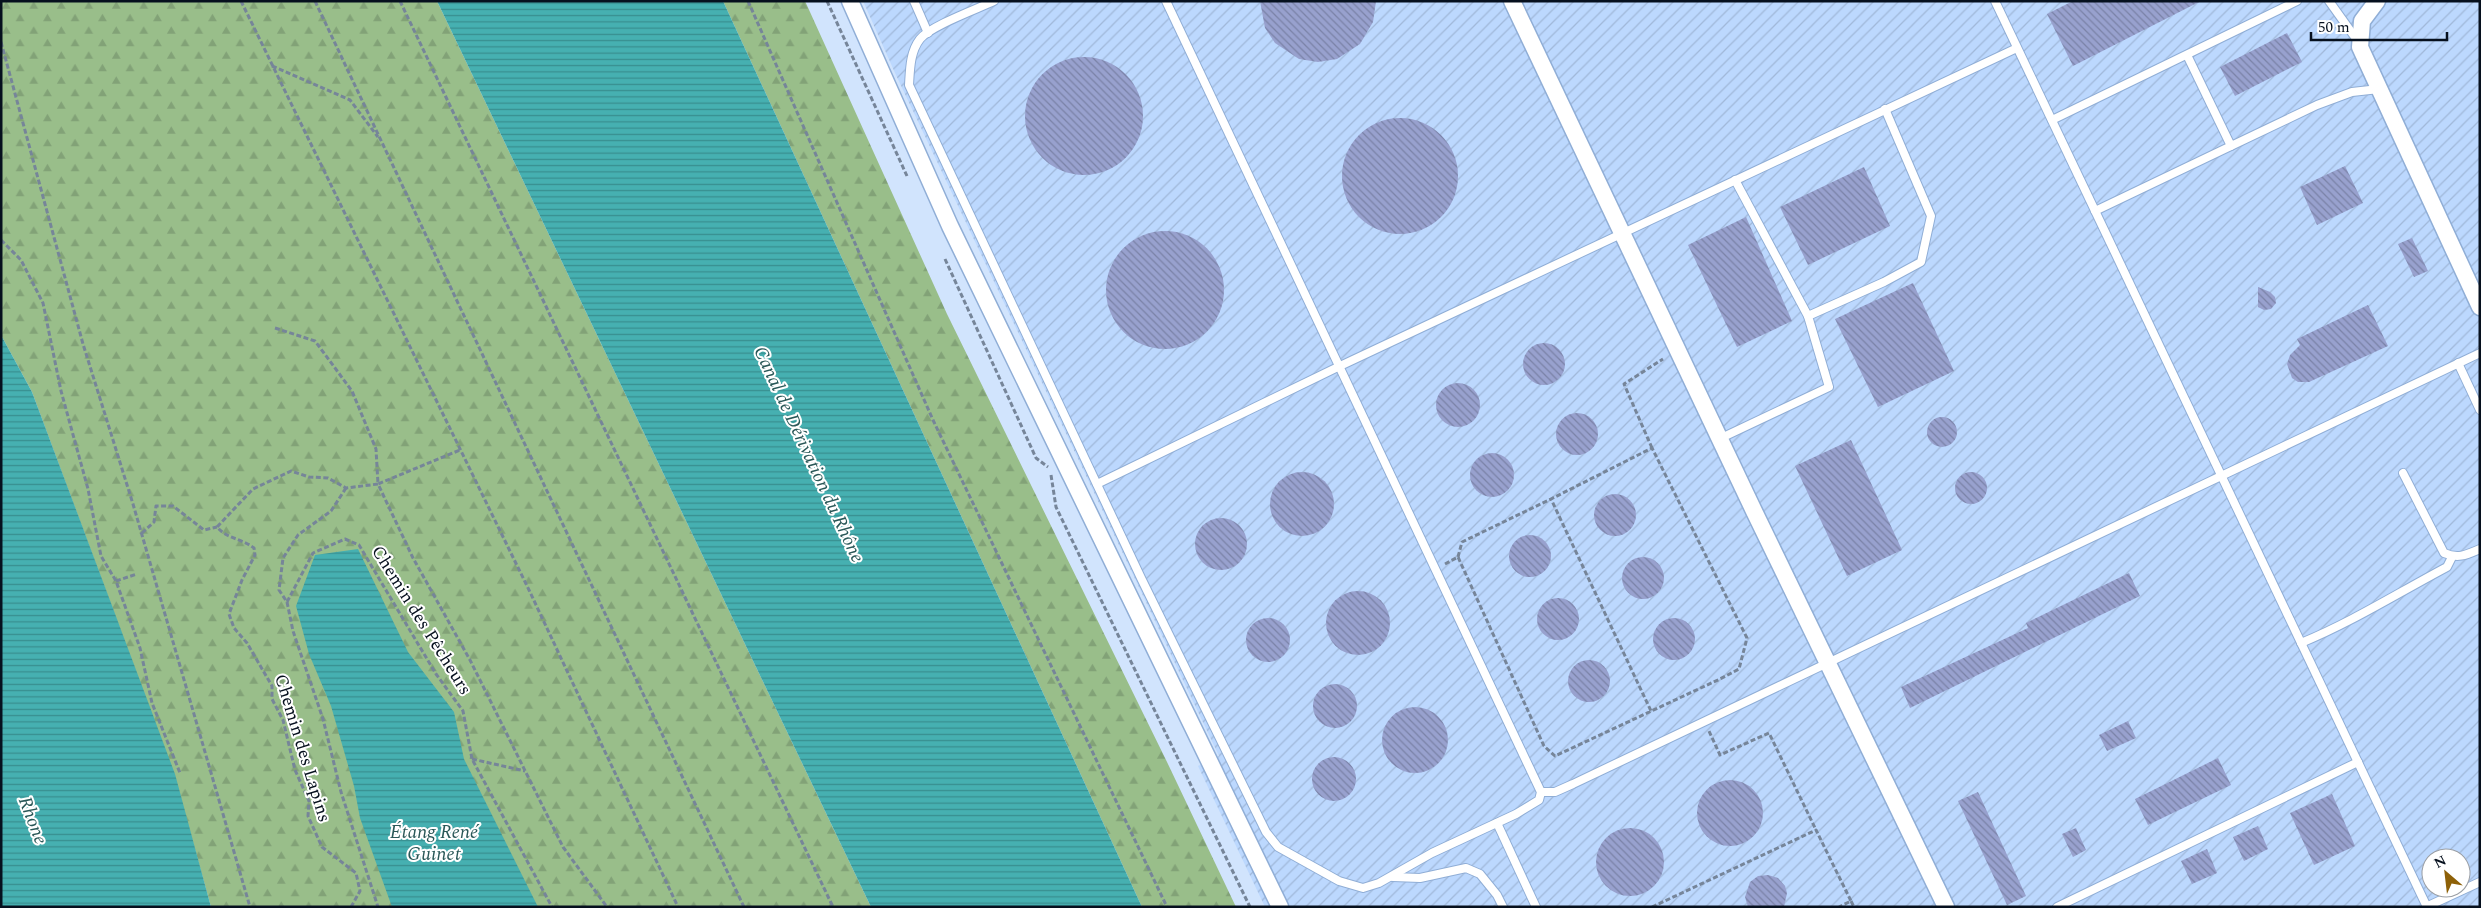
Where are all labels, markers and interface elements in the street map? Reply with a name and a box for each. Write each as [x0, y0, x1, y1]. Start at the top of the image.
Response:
scale bar [2311, 10, 2447, 42]
text: 50 m [2318, 16, 2350, 39]
water label: Canal de Dérivation du Rhône [746, 342, 872, 568]
street label: Chemin des Pêcheurs [365, 540, 479, 700]
street label: Chemin des Lapins [267, 671, 338, 826]
water label: Rhone [10, 792, 55, 849]
water label: Étang René Guinet [390, 818, 480, 869]
north arrow [2421, 848, 2471, 898]
text: N [2430, 850, 2450, 874]

